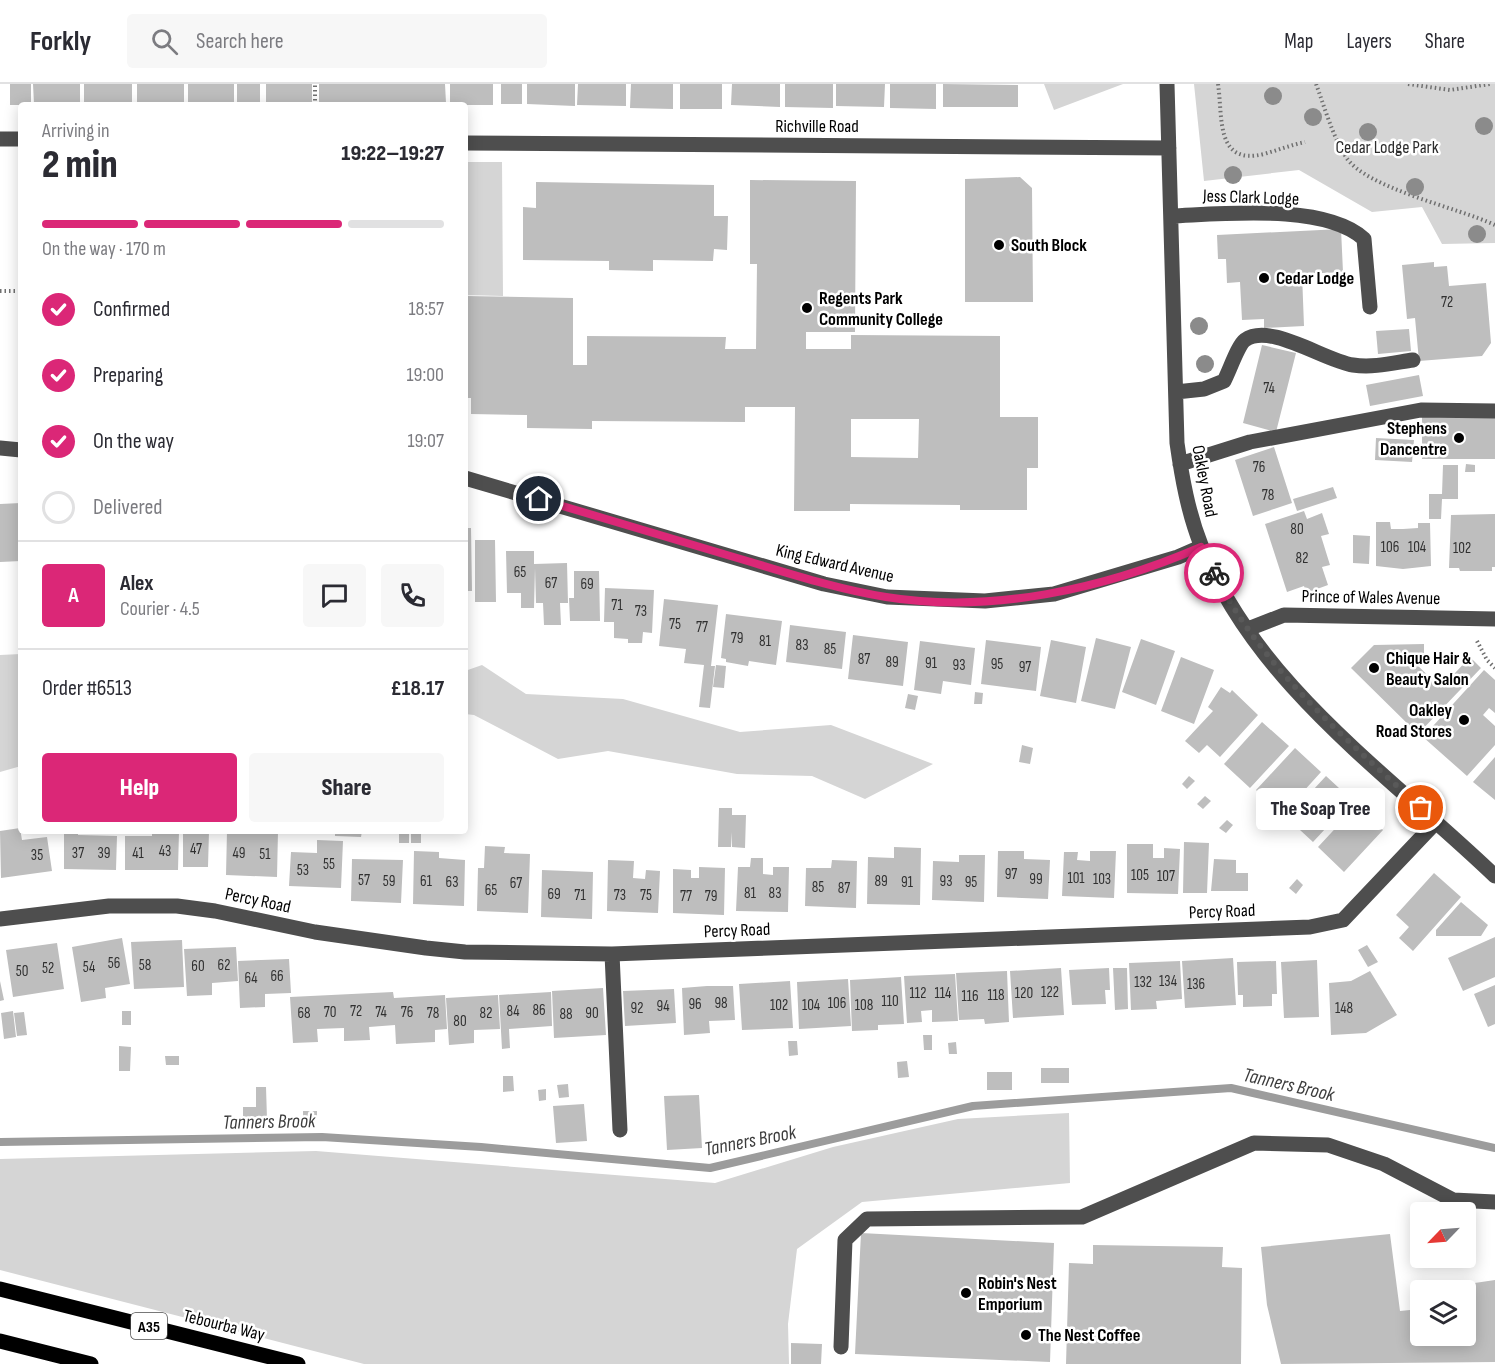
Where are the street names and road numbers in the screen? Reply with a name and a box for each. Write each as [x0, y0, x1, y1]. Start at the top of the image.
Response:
street label: Richville Road [775, 116, 859, 137]
street label: Jess Clark Lodge [1202, 185, 1299, 210]
street label: Oakley Road [1187, 443, 1222, 519]
street label: King Edward Avenue [774, 540, 896, 587]
street label: Prince of Wales Avenue [1302, 586, 1440, 609]
street label: Percy Road [223, 883, 293, 918]
street label: Percy Road [1188, 900, 1256, 923]
street label: Percy Road [703, 919, 771, 942]
street label: Tebourba Way [181, 1305, 267, 1346]
road number: A35 [131, 1313, 167, 1339]

